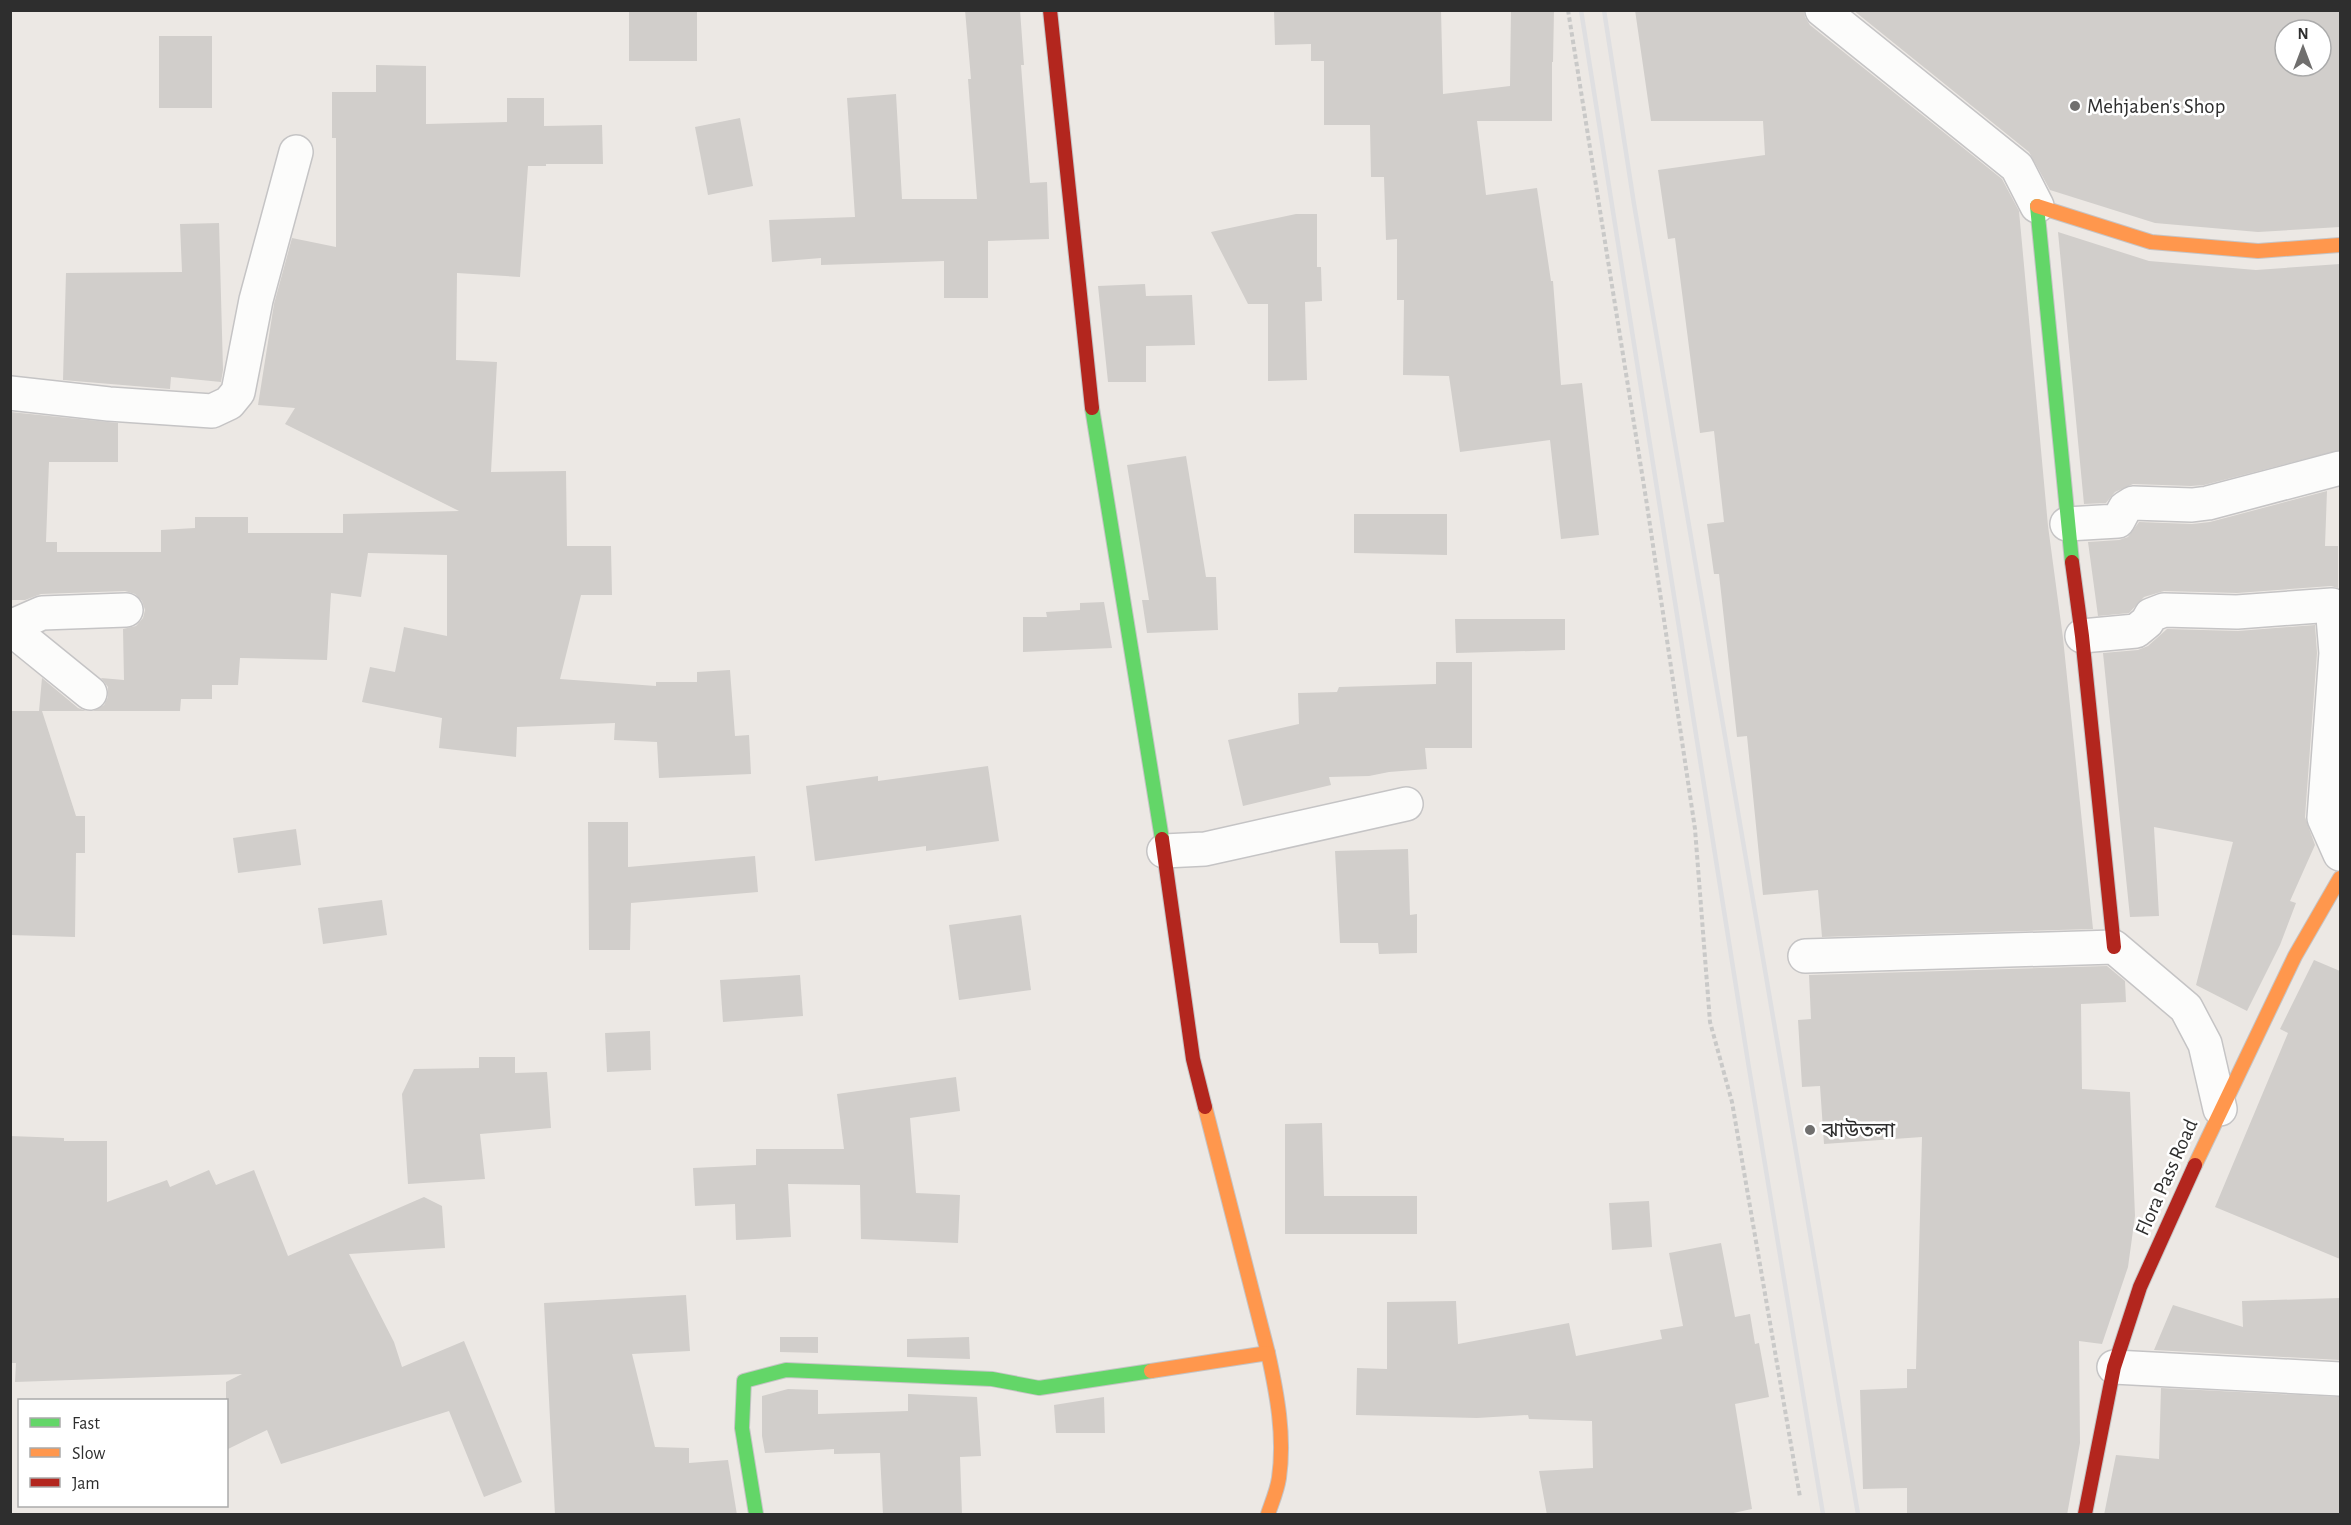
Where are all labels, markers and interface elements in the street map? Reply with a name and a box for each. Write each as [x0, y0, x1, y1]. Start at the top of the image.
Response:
north arrow [2273, 18, 2333, 78]
text: N [2297, 26, 2309, 42]
place label: Mehjaben's Shop [2087, 96, 2225, 117]
marker: Mehjaben's Shop [2068, 99, 2082, 113]
street label: Flora Pass Road [2131, 1116, 2202, 1239]
place label: ঝাউতলা [1821, 1118, 1895, 1141]
marker: ঝাউতলা [1803, 1123, 1817, 1137]
legend [18, 1399, 228, 1507]
text: Fast [72, 1415, 100, 1433]
text: Slow [72, 1445, 105, 1463]
text: Jam [72, 1475, 100, 1493]

